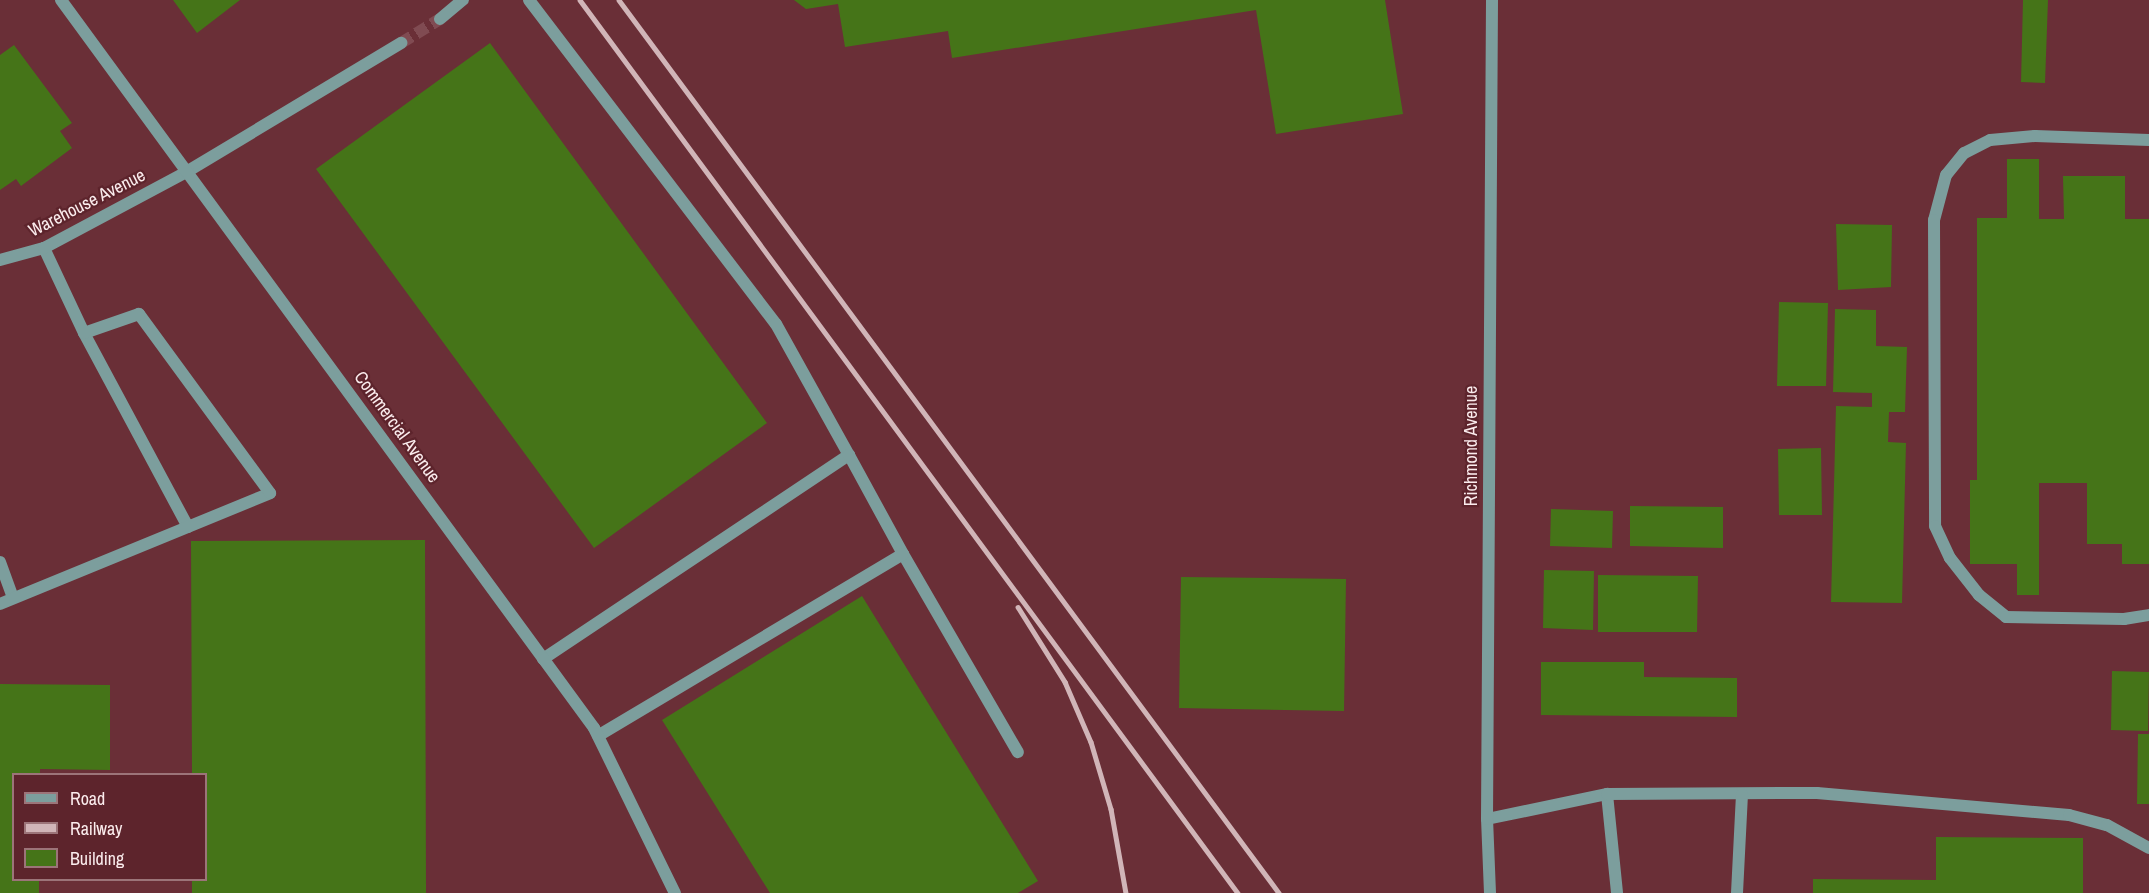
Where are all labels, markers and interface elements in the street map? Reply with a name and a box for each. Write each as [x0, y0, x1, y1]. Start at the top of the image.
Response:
street label: Warehouse Avenue [25, 164, 149, 242]
street label: Commercial Avenue [349, 367, 445, 487]
street label: Richmond Avenue [1460, 385, 1482, 507]
legend [12, 773, 207, 881]
text: Road [70, 786, 105, 811]
text: Railway [70, 816, 123, 841]
text: Building [70, 846, 124, 871]

